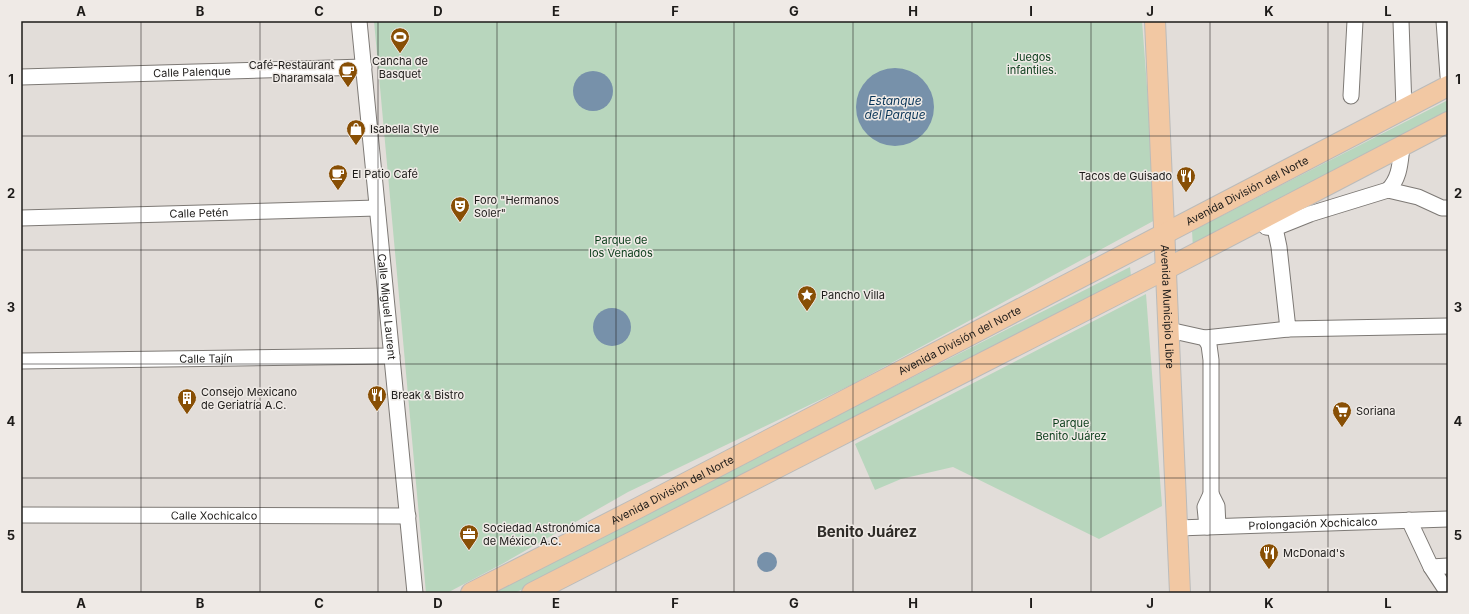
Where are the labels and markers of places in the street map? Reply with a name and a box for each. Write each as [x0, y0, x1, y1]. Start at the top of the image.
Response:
sports icon: Cancha de Basquet [389, 26, 411, 54]
place label: Cancha de Basquet [372, 54, 428, 81]
place label: Café-Restaurant Dharamsala [249, 58, 334, 85]
cafe icon: Café-Restaurant Dharamsala [337, 60, 359, 88]
shop icon: Isabella Style [345, 118, 367, 146]
place label: Isabella Style [370, 122, 439, 136]
cafe icon: El Patio Café [327, 163, 349, 191]
restaurant icon: Tacos de Guisado [1175, 165, 1197, 193]
place label: El Patio Café [352, 167, 418, 181]
place label: Tacos de Guisado [1079, 169, 1172, 183]
place label: Foro "Hermanos Soler" [474, 193, 559, 220]
theatre icon: Foro "Hermanos Soler" [449, 195, 471, 223]
place icon: Pancho Villa [796, 284, 818, 312]
place label: Pancho Villa [821, 288, 885, 302]
restaurant icon: Break & Bistro [366, 384, 388, 412]
place label: Consejo Mexicano de Geriatría A.C. [201, 385, 298, 412]
building icon: Consejo Mexicano de Geriatría A.C. [176, 387, 198, 415]
place label: Break & Bistro [391, 388, 464, 402]
supermarket icon: Soriana [1331, 400, 1353, 428]
place label: Soriana [1356, 404, 1395, 418]
place label: Sociedad Astronómica de México A.C. [483, 521, 600, 548]
office icon: Sociedad Astronómica de México A.C. [458, 523, 480, 551]
restaurant icon: McDonald's [1258, 542, 1280, 570]
place label: McDonald's [1283, 546, 1345, 560]

